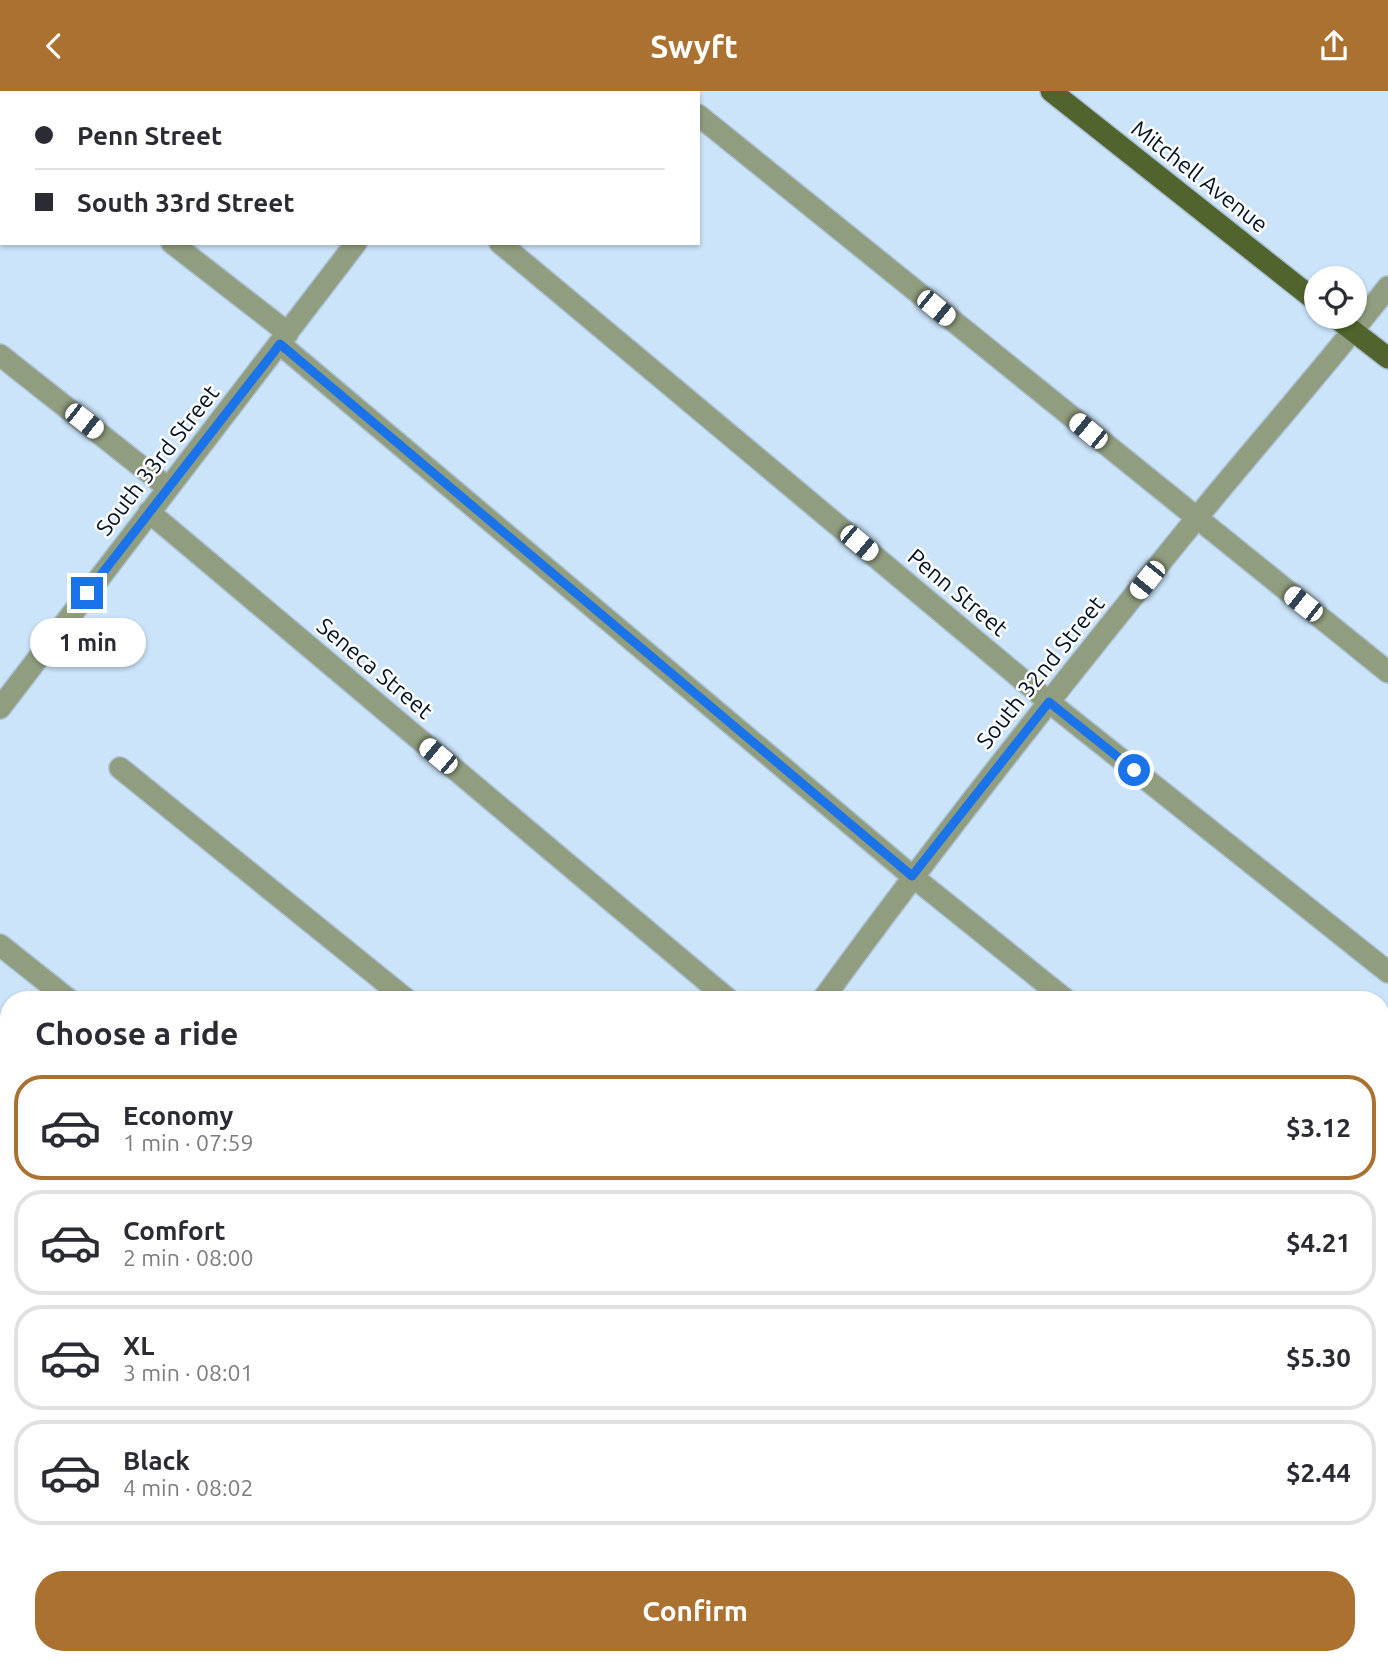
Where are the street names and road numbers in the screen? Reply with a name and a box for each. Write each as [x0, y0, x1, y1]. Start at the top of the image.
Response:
street label: Mitchell Avenue [1127, 115, 1273, 237]
street label: South 33rd Street [91, 380, 223, 540]
street label: Penn Street [903, 543, 1013, 641]
street label: South 32nd Street [971, 591, 1109, 753]
street label: Seneca Street [312, 613, 438, 723]

